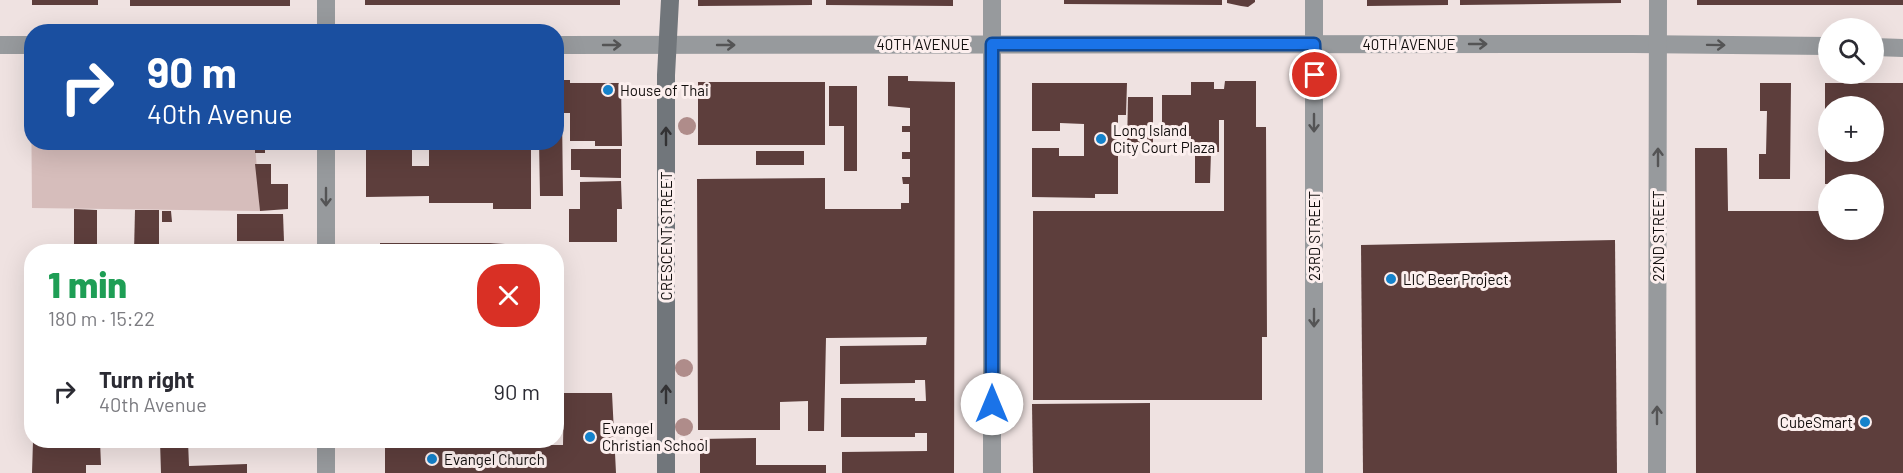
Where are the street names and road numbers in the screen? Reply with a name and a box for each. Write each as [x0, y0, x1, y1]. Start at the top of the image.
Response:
street label: 40TH AVENUE [876, 35, 970, 53]
street label: 40TH AVENUE [1362, 35, 1456, 53]
street label: CRESCENT STREET [657, 172, 675, 300]
street label: 22ND STREET [1649, 190, 1667, 282]
street label: 23RD STREET [1305, 191, 1323, 281]

